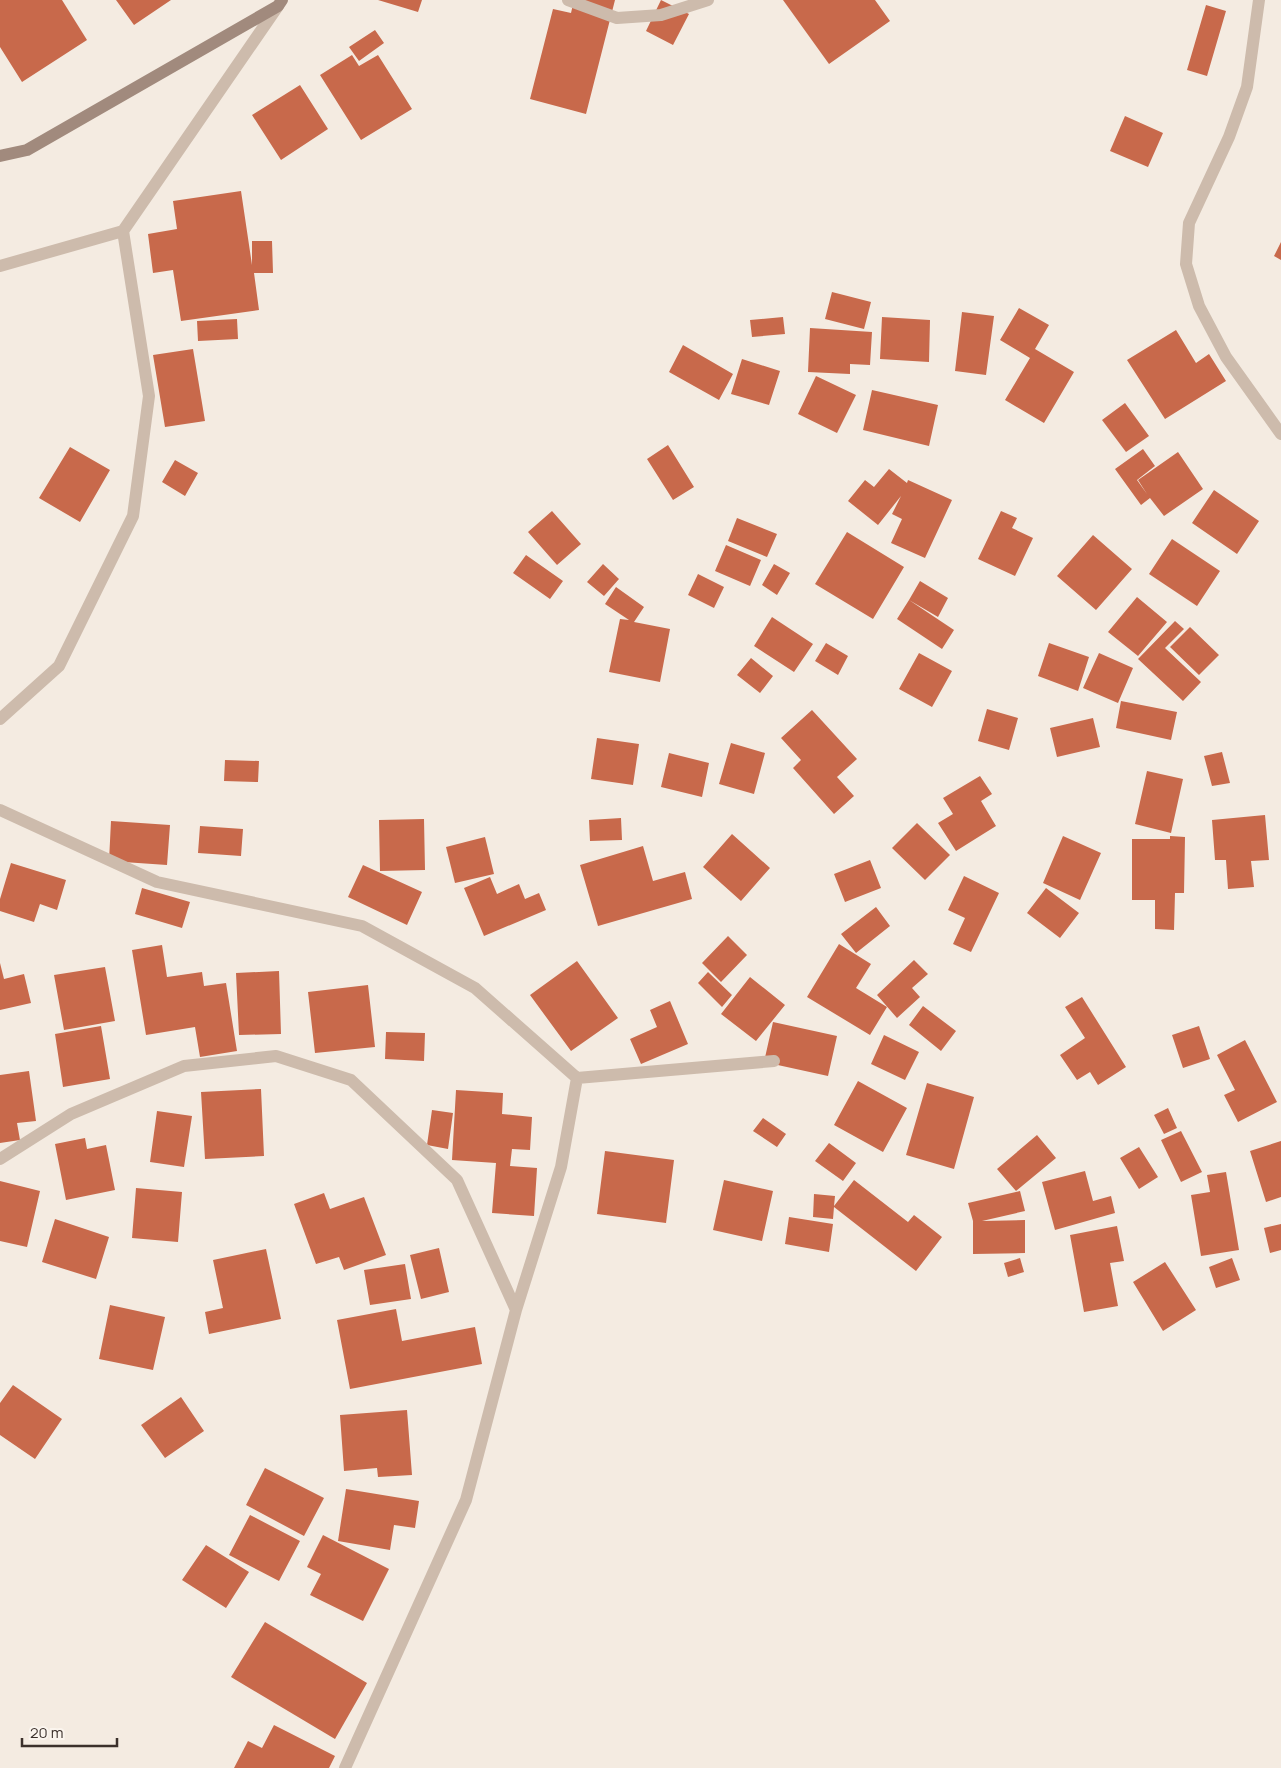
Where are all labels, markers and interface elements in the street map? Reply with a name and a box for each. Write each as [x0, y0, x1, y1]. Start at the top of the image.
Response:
scale bar [22, 1716, 118, 1748]
text: 20 m [30, 1722, 63, 1743]

